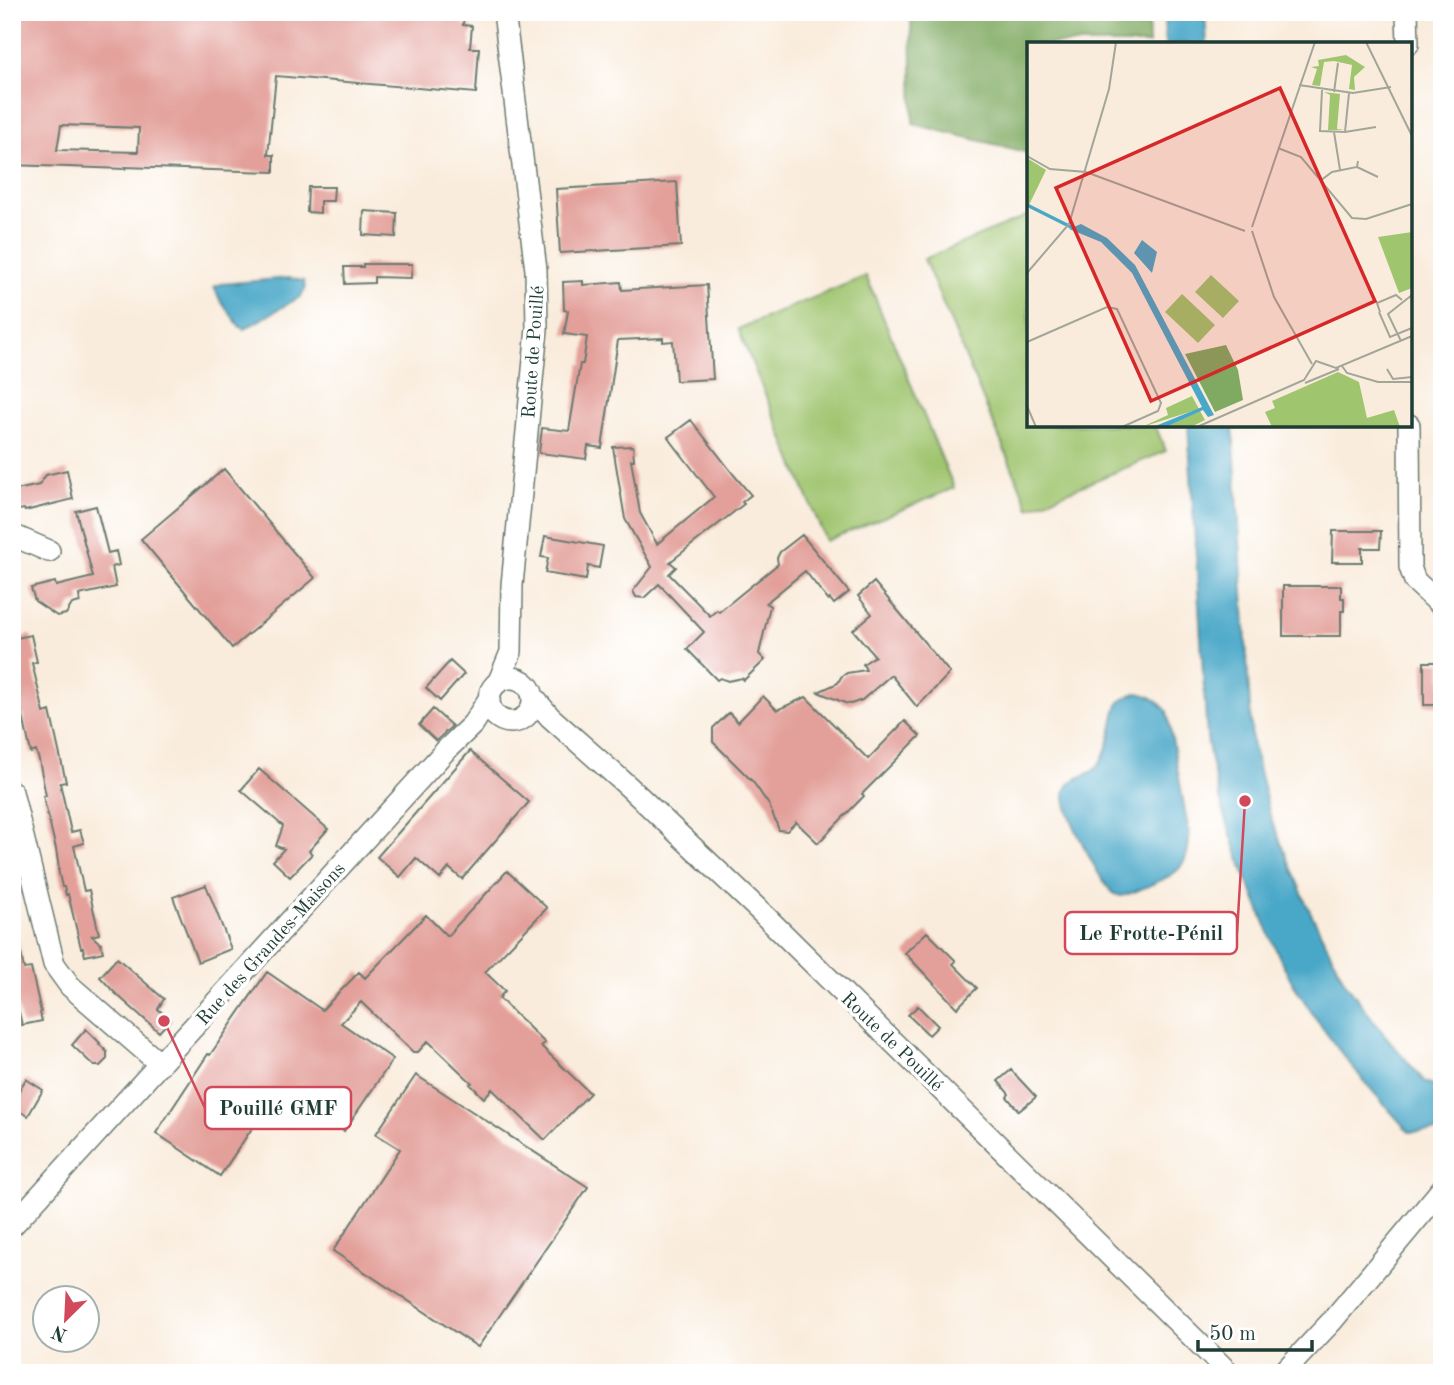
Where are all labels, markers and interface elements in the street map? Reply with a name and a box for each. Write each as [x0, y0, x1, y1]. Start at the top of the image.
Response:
inset map [1027, 42, 1412, 427]
street label: Route de Pouillé [520, 285, 549, 419]
street label: Rue des Grandes-Maisons [194, 860, 350, 1030]
callout: Le Frotte-Pénil [1065, 912, 1237, 954]
text: Le Frotte-Pénil [1079, 924, 1223, 945]
street label: Route de Pouillé [837, 990, 946, 1096]
callout: Pouillé GMF [205, 1087, 351, 1129]
text: Pouillé GMF [219, 1099, 337, 1120]
north arrow [32, 1284, 102, 1354]
scale bar [1198, 1308, 1312, 1352]
text: N [49, 1320, 71, 1344]
text: 50 m [1209, 1324, 1256, 1345]

